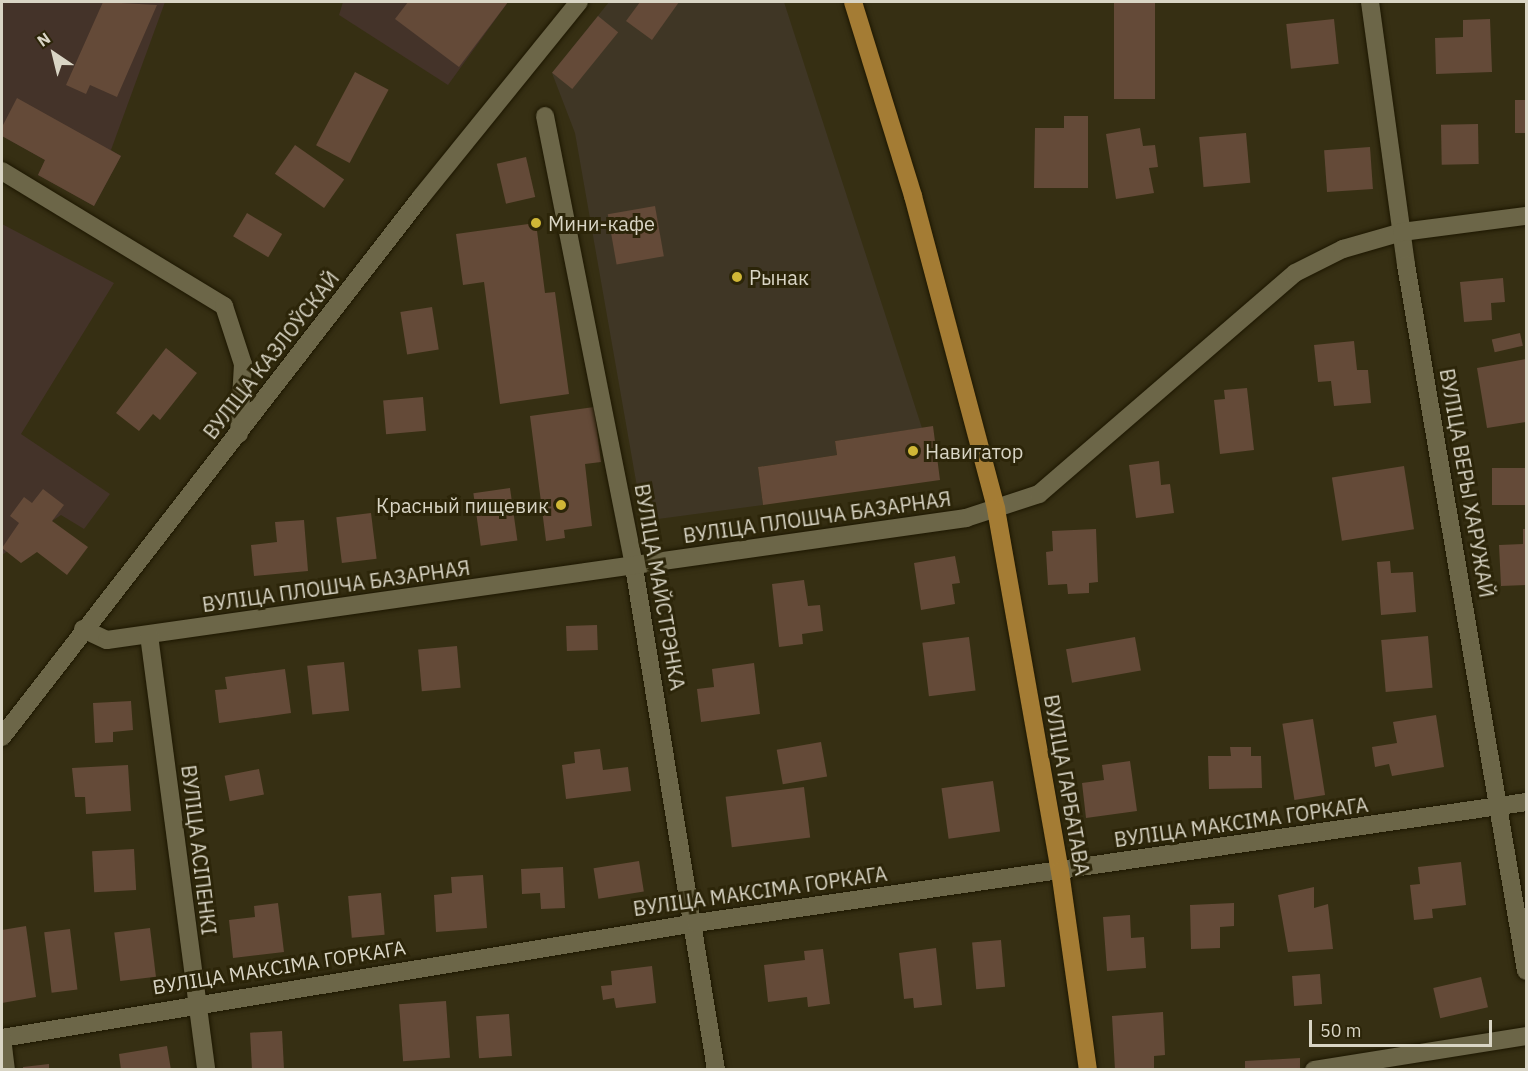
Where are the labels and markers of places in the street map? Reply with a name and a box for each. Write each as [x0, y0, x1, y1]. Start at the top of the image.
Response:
place label: Мини-кафе [548, 211, 655, 235]
marker: Мини-кафе [529, 216, 543, 230]
place label: Рынак [749, 265, 809, 289]
marker: Рынак [730, 270, 744, 284]
place label: Навигатор [925, 439, 1023, 463]
marker: Навигатор [906, 444, 920, 458]
place label: Красный пищевик [376, 493, 549, 517]
marker: Красный пищевик [554, 498, 568, 512]

